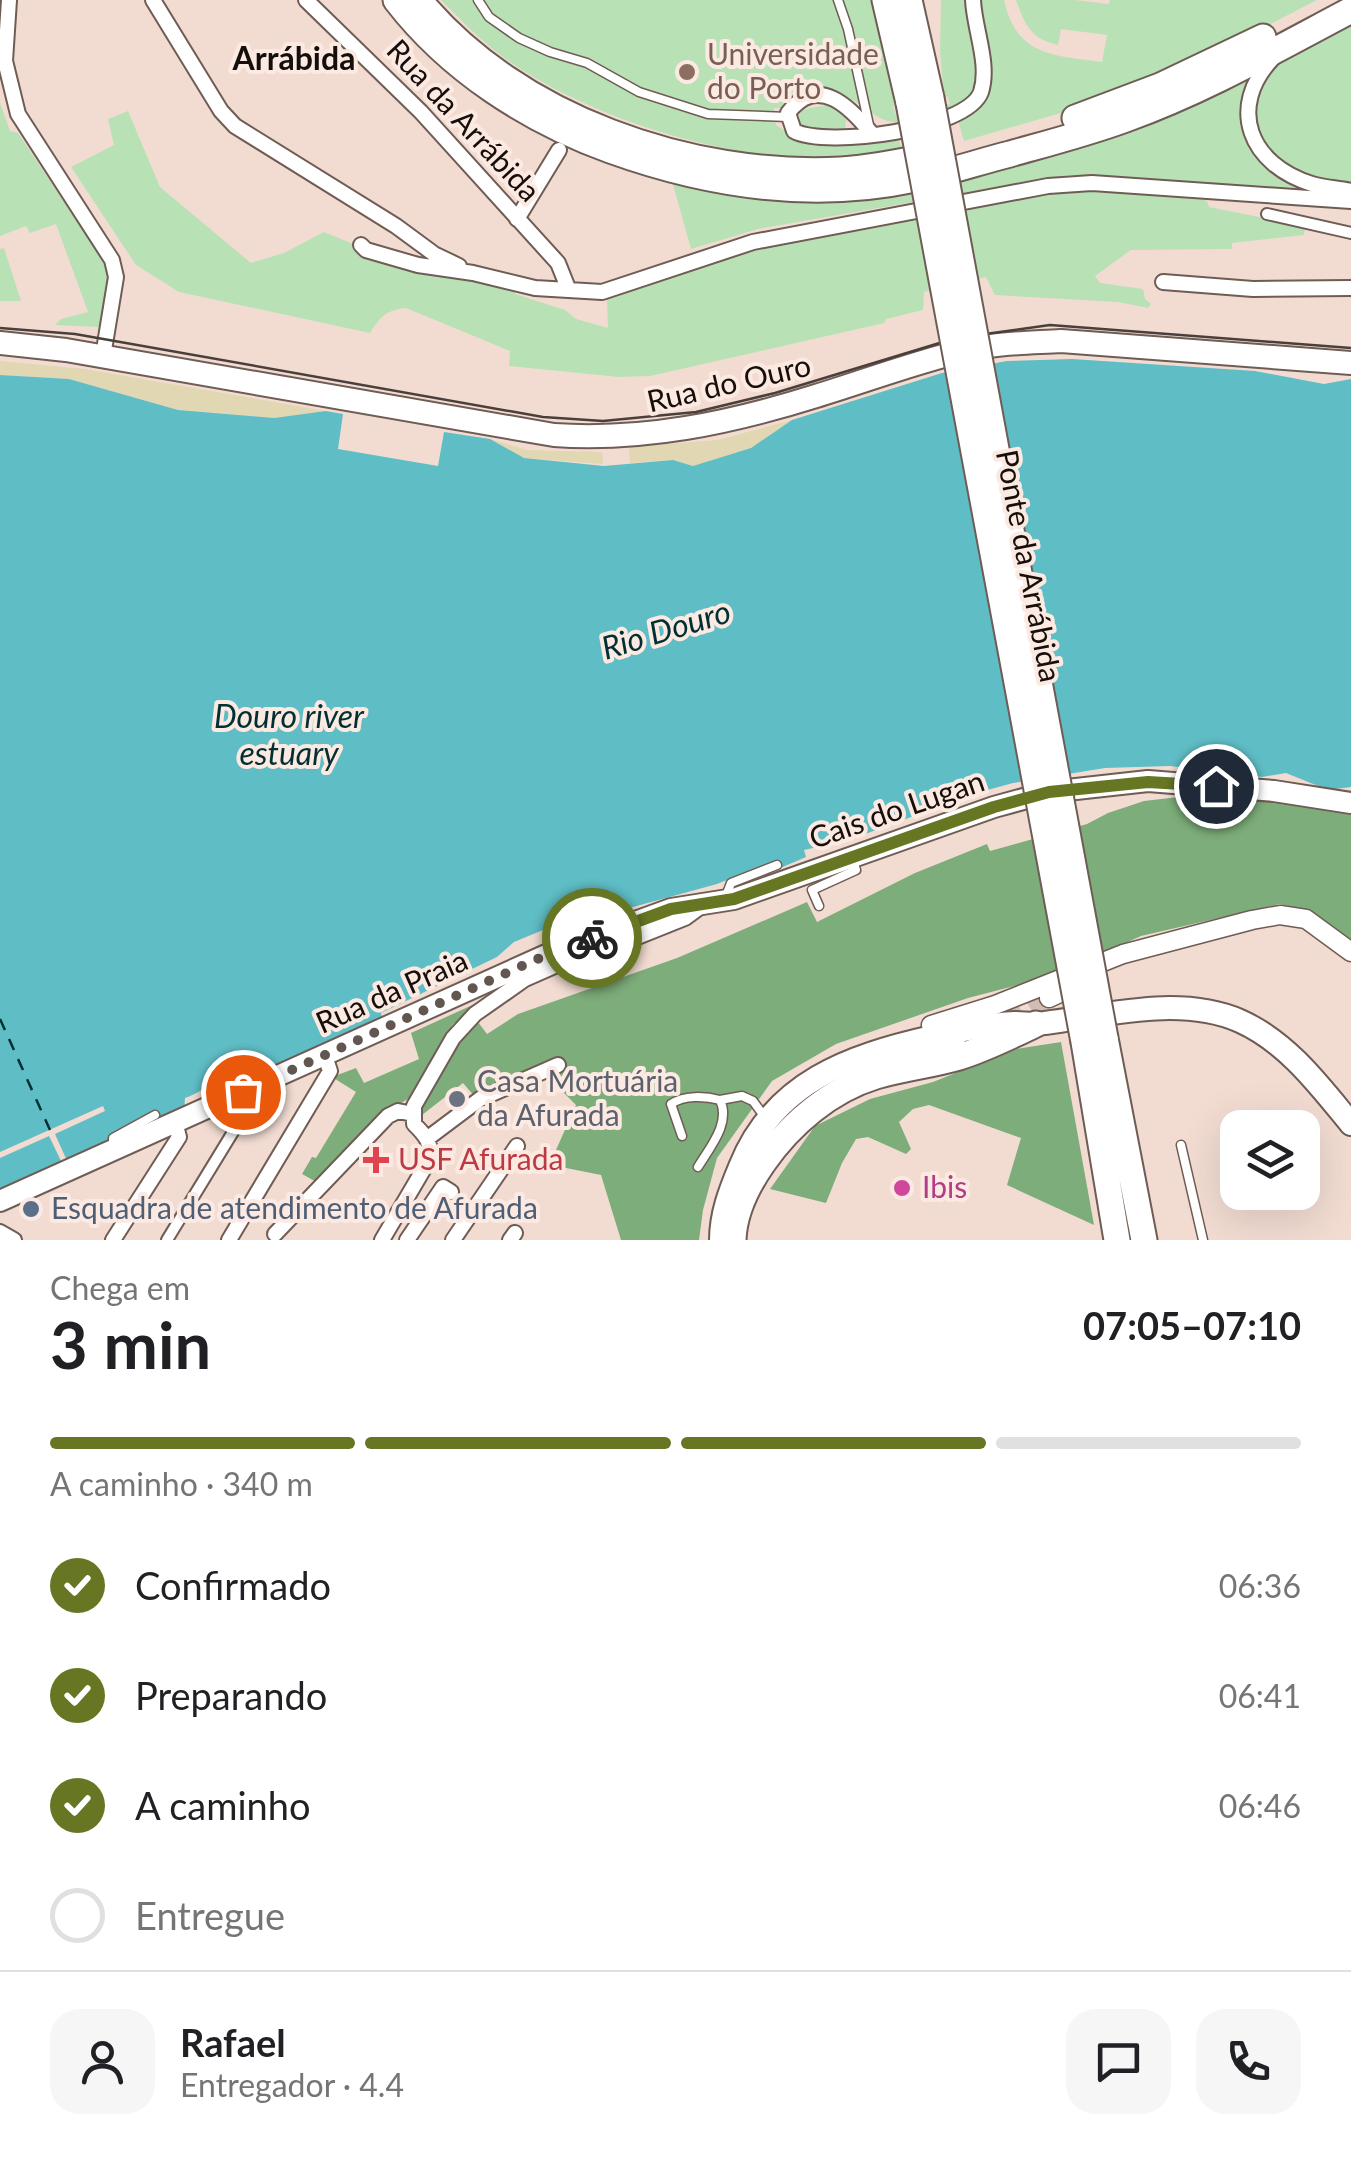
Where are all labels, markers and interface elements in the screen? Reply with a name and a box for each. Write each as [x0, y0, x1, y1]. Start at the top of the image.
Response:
street label: Rua da Arrábida [380, 31, 549, 208]
place label: Universidade do Porto [707, 35, 879, 105]
district label: Arrábida [232, 38, 355, 77]
marker: Universidade do Porto [676, 61, 698, 83]
street label: Rua do Ouro [643, 346, 814, 418]
street label: Ponte da Arrábida [990, 446, 1070, 685]
water label: Rio Douro [596, 590, 735, 667]
water label: Douro river estuary [214, 696, 365, 772]
pin [1174, 744, 1259, 829]
icon: home [1189, 759, 1244, 814]
street label: Cais do Lugan [804, 761, 989, 855]
courier [542, 888, 642, 988]
icon: bike [565, 911, 620, 966]
street label: Rua da Praia [310, 941, 473, 1040]
pin [201, 1050, 286, 1135]
place label: Casa Mortuária da Afurada [477, 1062, 678, 1132]
icon: bag [216, 1065, 271, 1120]
marker: Casa Mortuária da Afurada [446, 1088, 468, 1110]
map controls [1220, 1110, 1320, 1210]
button: layers [1220, 1110, 1320, 1210]
place label: USF Afurada [398, 1140, 563, 1176]
marker: USF Afurada [363, 1147, 389, 1173]
place label: Ibis [922, 1168, 967, 1204]
marker: Ibis [891, 1177, 913, 1199]
place label: Esquadra de atendimento de Afurada [51, 1189, 538, 1225]
marker: Esquadra de atendimento de Afurada [20, 1198, 42, 1220]
text: Chega em [50, 1268, 190, 1307]
text: 07:05–07:10 [1083, 1302, 1301, 1348]
text: 3 min [50, 1305, 211, 1383]
text: A caminho · 340 m [50, 1464, 313, 1503]
icon: check [50, 1558, 105, 1613]
text: Confirmado [135, 1562, 331, 1608]
text: 06:36 [1219, 1566, 1301, 1605]
icon: check [50, 1668, 105, 1723]
text: Preparando [135, 1672, 327, 1718]
text: 06:41 [1219, 1676, 1301, 1715]
icon: check [50, 1778, 105, 1833]
text: A caminho [135, 1782, 311, 1828]
text: 06:46 [1219, 1786, 1301, 1825]
text: Entregue [135, 1892, 285, 1938]
button: person [50, 2009, 155, 2114]
button: chat [1066, 2009, 1171, 2114]
button: phone [1196, 2009, 1301, 2114]
text: Rafael [180, 2019, 286, 2065]
text: Entregador · 4.4 [180, 2065, 404, 2104]

